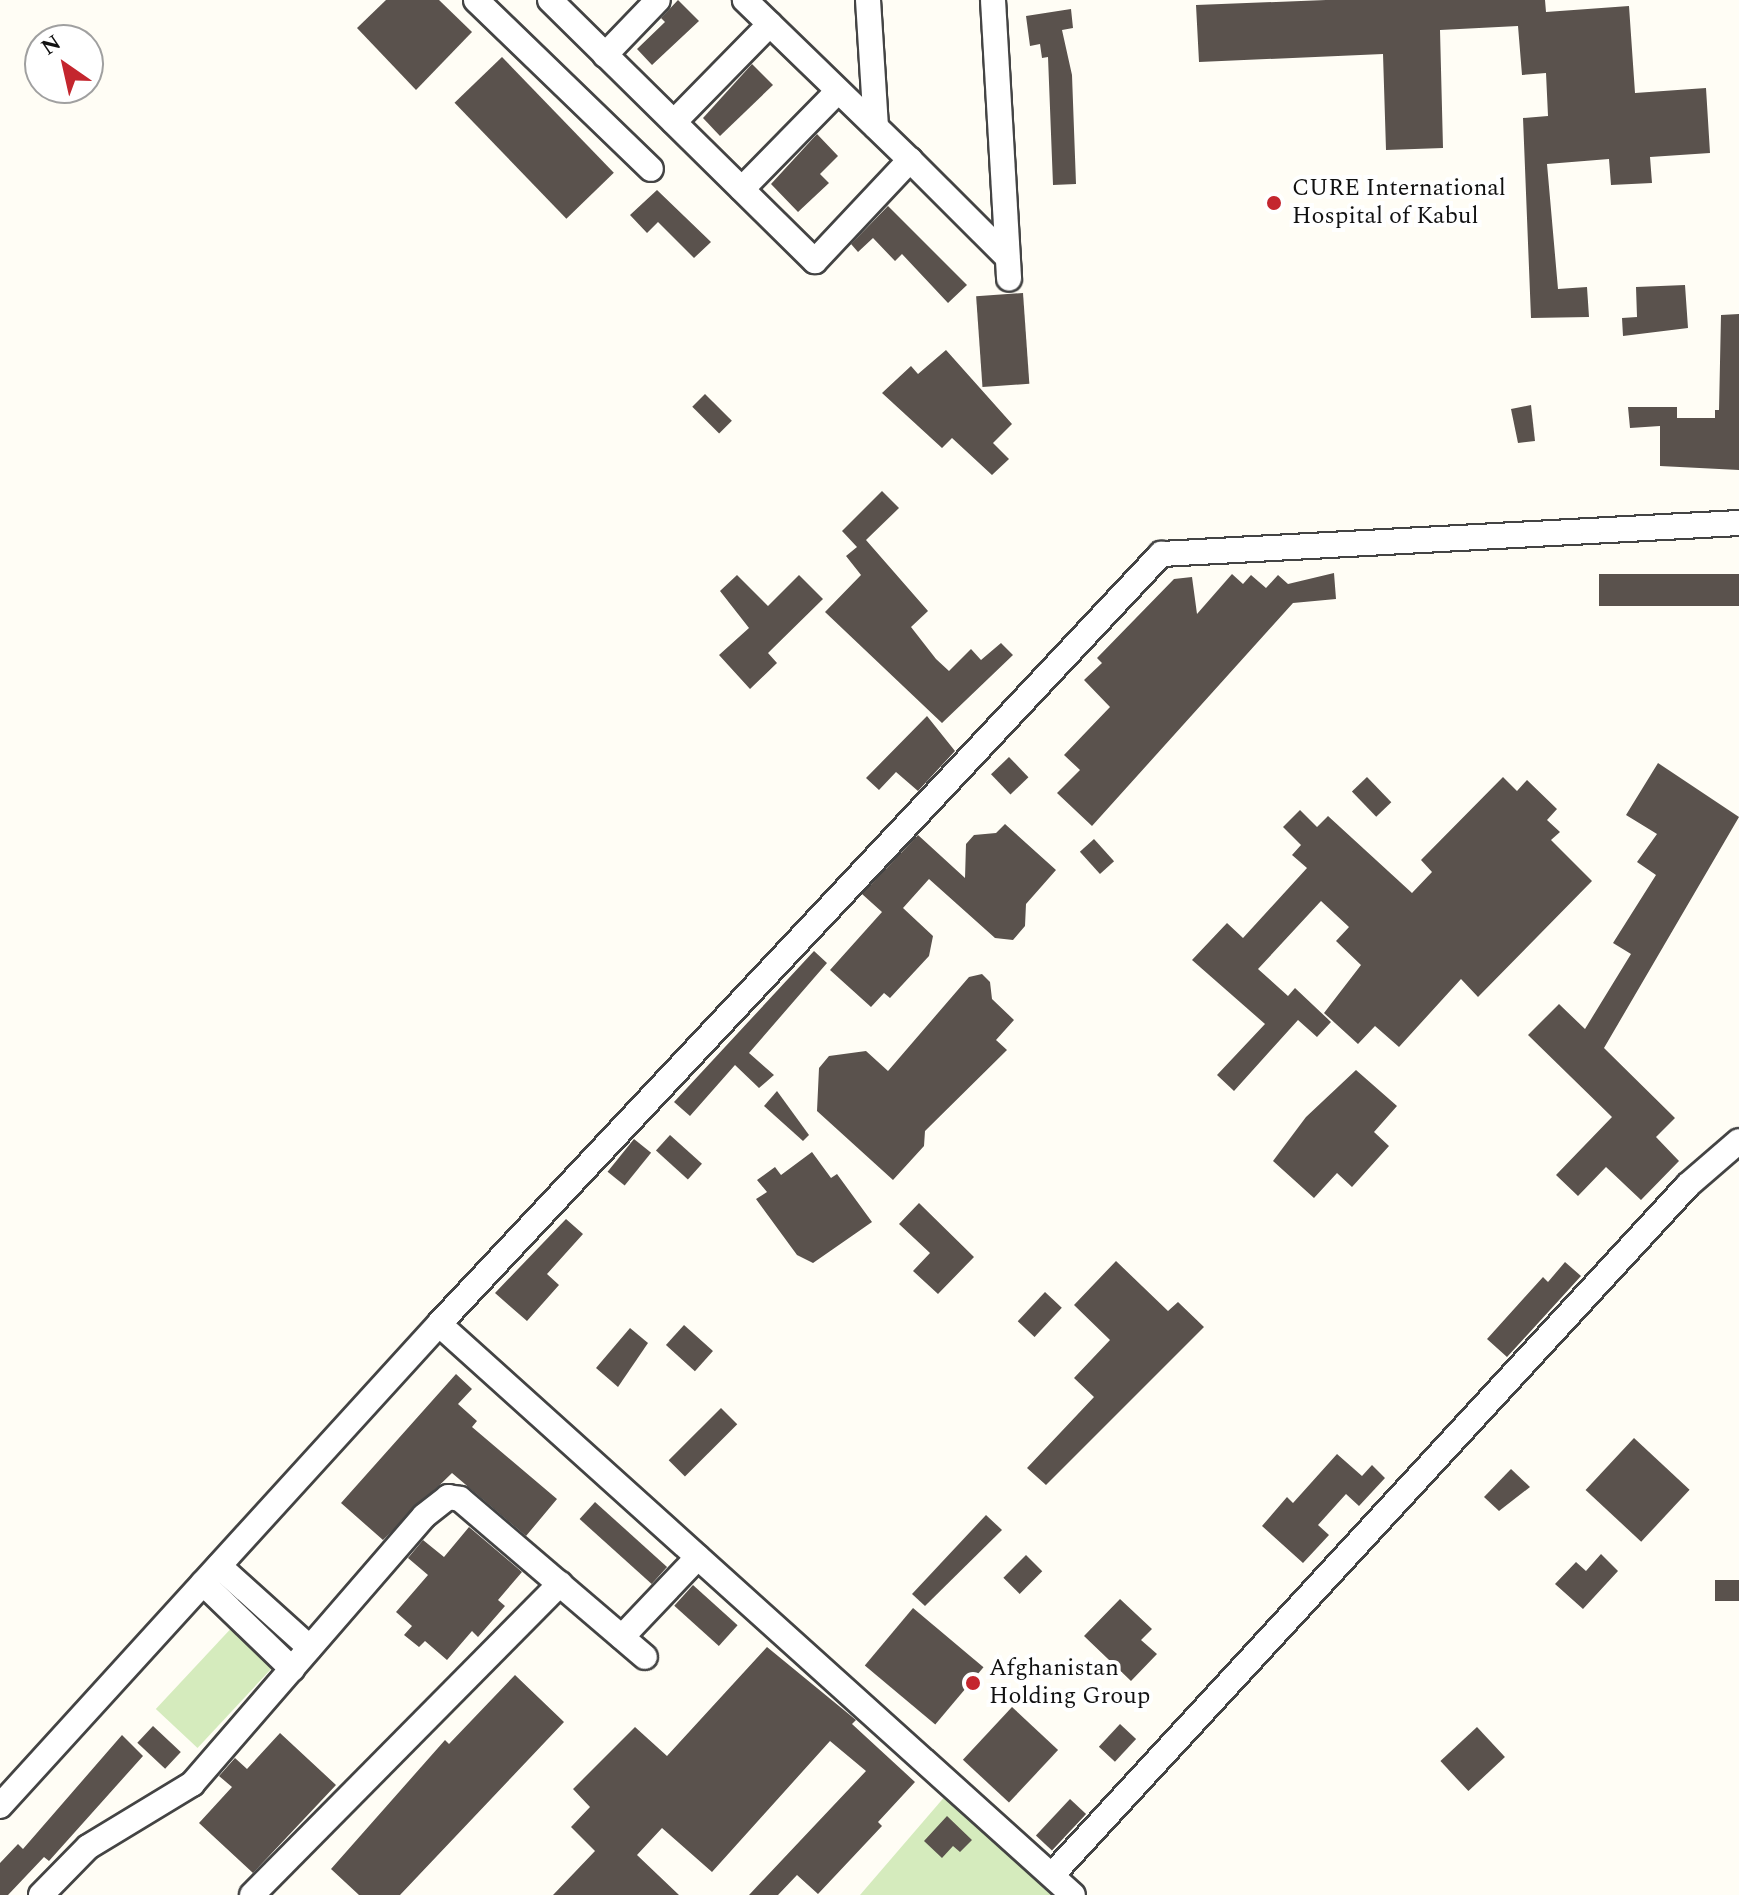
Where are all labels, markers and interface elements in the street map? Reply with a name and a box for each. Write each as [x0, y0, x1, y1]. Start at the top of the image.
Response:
north arrow [24, 24, 104, 104]
text: N [35, 27, 68, 64]
place label: CURE International Hospital of Kabul [1292, 175, 1506, 231]
marker: CURE International Hospital of Kabul [1263, 192, 1285, 214]
place label: Afghanistan Holding Group [989, 1655, 1150, 1711]
marker: Afghanistan Holding Group [964, 1674, 982, 1692]

